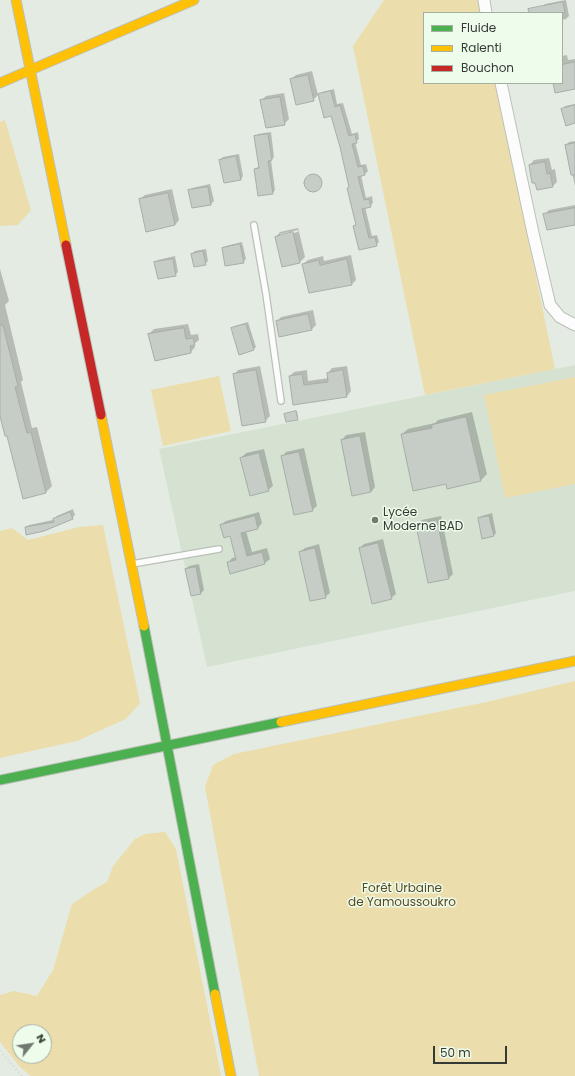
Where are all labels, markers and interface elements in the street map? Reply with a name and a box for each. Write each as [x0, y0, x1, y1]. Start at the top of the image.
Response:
legend [423, 12, 563, 84]
text: Fluide [461, 19, 496, 36]
text: Ralenti [461, 39, 502, 56]
text: Bouchon [461, 59, 514, 76]
place label: Lycée Moderne BAD [383, 506, 463, 534]
marker: Lycée Moderne BAD [370, 515, 380, 525]
park label: Forêt Urbaine de Yamoussoukro [348, 882, 456, 910]
north arrow [12, 1024, 52, 1064]
text: N [33, 1031, 51, 1046]
scale bar [435, 1038, 509, 1064]
text: 50 m [440, 1044, 471, 1061]

